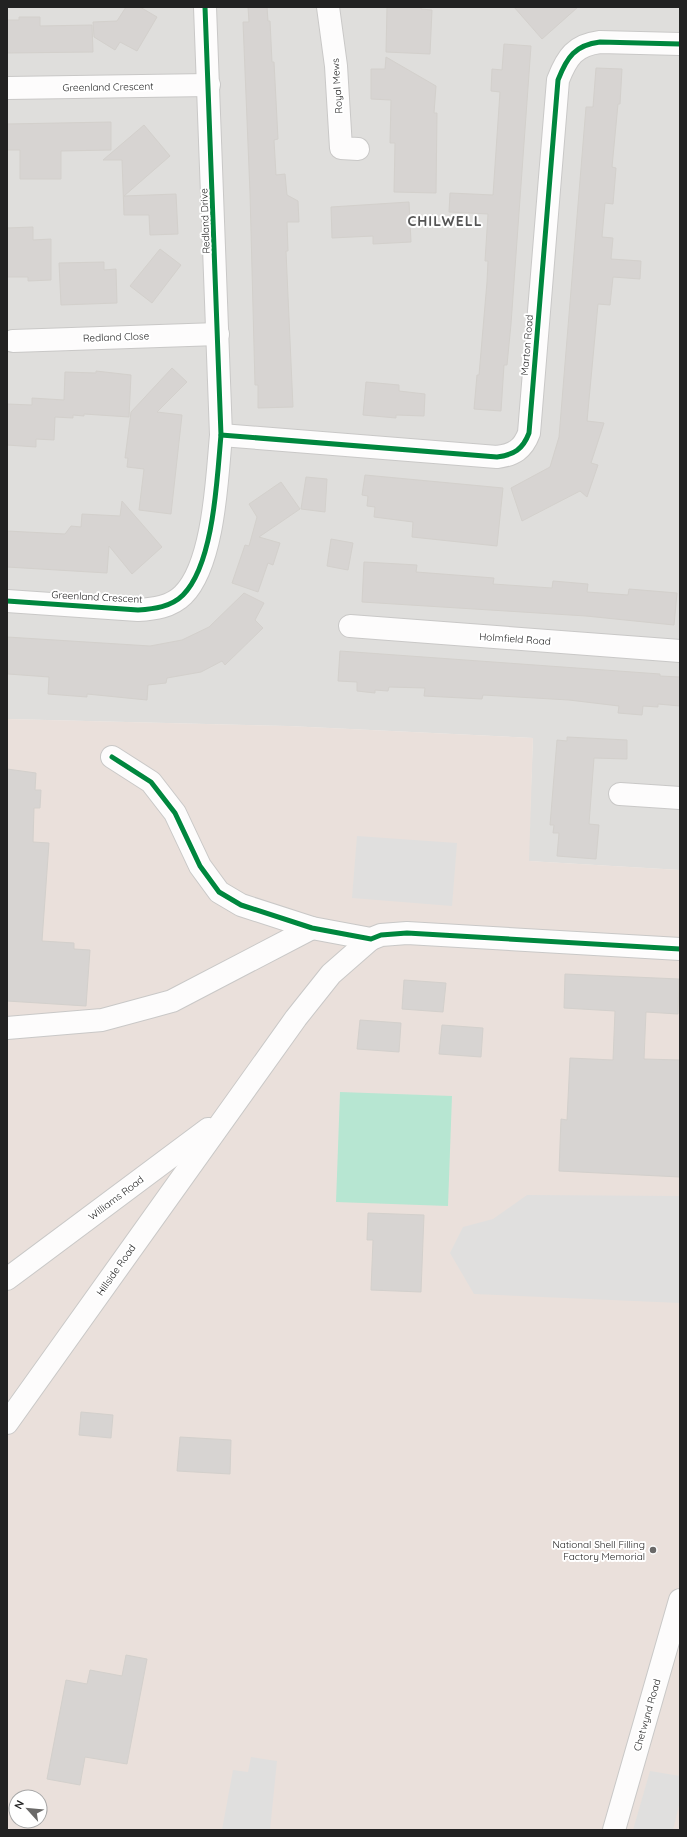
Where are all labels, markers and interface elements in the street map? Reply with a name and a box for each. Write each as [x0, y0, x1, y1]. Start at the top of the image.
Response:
street label: Royal Mews [329, 58, 345, 114]
street label: Greenland Crescent [62, 80, 154, 94]
street label: Redland Drive [197, 188, 213, 254]
district label: CHILWELL [407, 212, 483, 230]
street label: Marton Road [518, 314, 536, 376]
street label: Redland Close [83, 329, 150, 345]
street label: Greenland Crescent [51, 588, 143, 606]
street label: Holmfield Road [479, 630, 551, 648]
street label: Williams Road [86, 1173, 146, 1223]
street label: Hillside Road [93, 1242, 139, 1298]
place label: National Shell Filling Factory Memorial [552, 1538, 645, 1563]
marker: National Shell Filling Factory Memorial [648, 1545, 658, 1555]
street label: Chetwynd Road [631, 1678, 663, 1752]
north arrow [8, 1789, 48, 1829]
text: N [11, 1798, 27, 1811]

